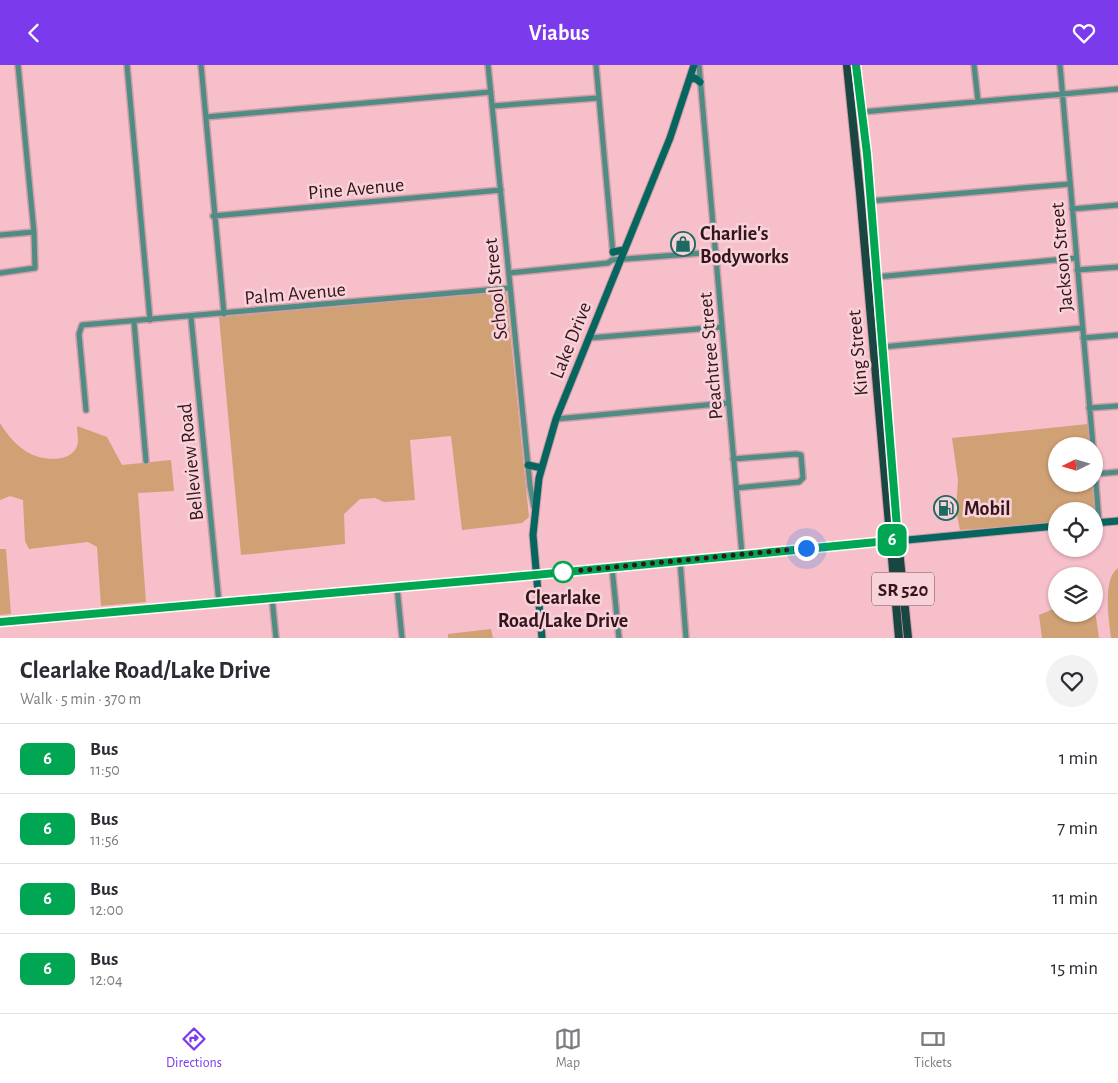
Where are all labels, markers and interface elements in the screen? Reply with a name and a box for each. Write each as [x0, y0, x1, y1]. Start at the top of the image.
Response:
icon: back [20, 19, 48, 47]
icon: heart [1070, 19, 1098, 47]
text: Viabus [529, 22, 589, 44]
street label: Pine Avenue [307, 175, 405, 203]
street label: Jackson Street [1047, 201, 1077, 312]
place label: Charlie's Bodyworks [700, 224, 789, 267]
shop icon: Charlie's Bodyworks [670, 231, 696, 257]
street label: School Street [481, 236, 511, 341]
street label: Palm Avenue [244, 280, 347, 308]
street label: Peachtree Street [695, 291, 727, 420]
street label: Lake Drive [547, 299, 595, 381]
street label: King Street [844, 308, 872, 397]
street label: Belleview Road [175, 402, 207, 522]
north arrow [1048, 437, 1102, 493]
map controls [1048, 437, 1103, 622]
fuel station icon: Mobil [933, 495, 959, 521]
place label: Mobil [964, 499, 1010, 519]
button: locate [1048, 502, 1103, 557]
line badge: 6 [876, 524, 908, 556]
text: 6 [888, 531, 896, 549]
your location [794, 536, 819, 561]
marker: Clearlake Road/Lake Drive [552, 561, 574, 583]
button: layers [1048, 567, 1103, 622]
road number: SR 520 [872, 573, 934, 605]
place label: Clearlake Road/Lake Drive [498, 588, 628, 631]
button: heart [1046, 655, 1098, 707]
text: Clearlake Road/Lake Drive [20, 659, 271, 683]
text: Walk · 5 min · 370 m [20, 691, 141, 707]
text: Bus [90, 740, 118, 759]
text: 1 min [1059, 749, 1098, 768]
text: 6 [43, 750, 52, 768]
text: 11:50 [90, 762, 120, 778]
text: Bus [90, 810, 118, 829]
text: 7 min [1057, 819, 1098, 838]
text: 6 [43, 820, 52, 838]
text: 11:56 [90, 832, 119, 848]
text: Bus [90, 880, 118, 899]
text: 11 min [1052, 889, 1098, 908]
text: 6 [43, 890, 52, 908]
text: 12:00 [90, 902, 123, 918]
text: Bus [90, 950, 118, 969]
text: 15 min [1051, 959, 1098, 978]
text: 6 [43, 960, 52, 978]
text: 12:04 [90, 972, 123, 988]
tab: Directions [166, 1025, 222, 1072]
tab: Map [554, 1025, 582, 1072]
tab: Tickets [914, 1025, 952, 1072]

